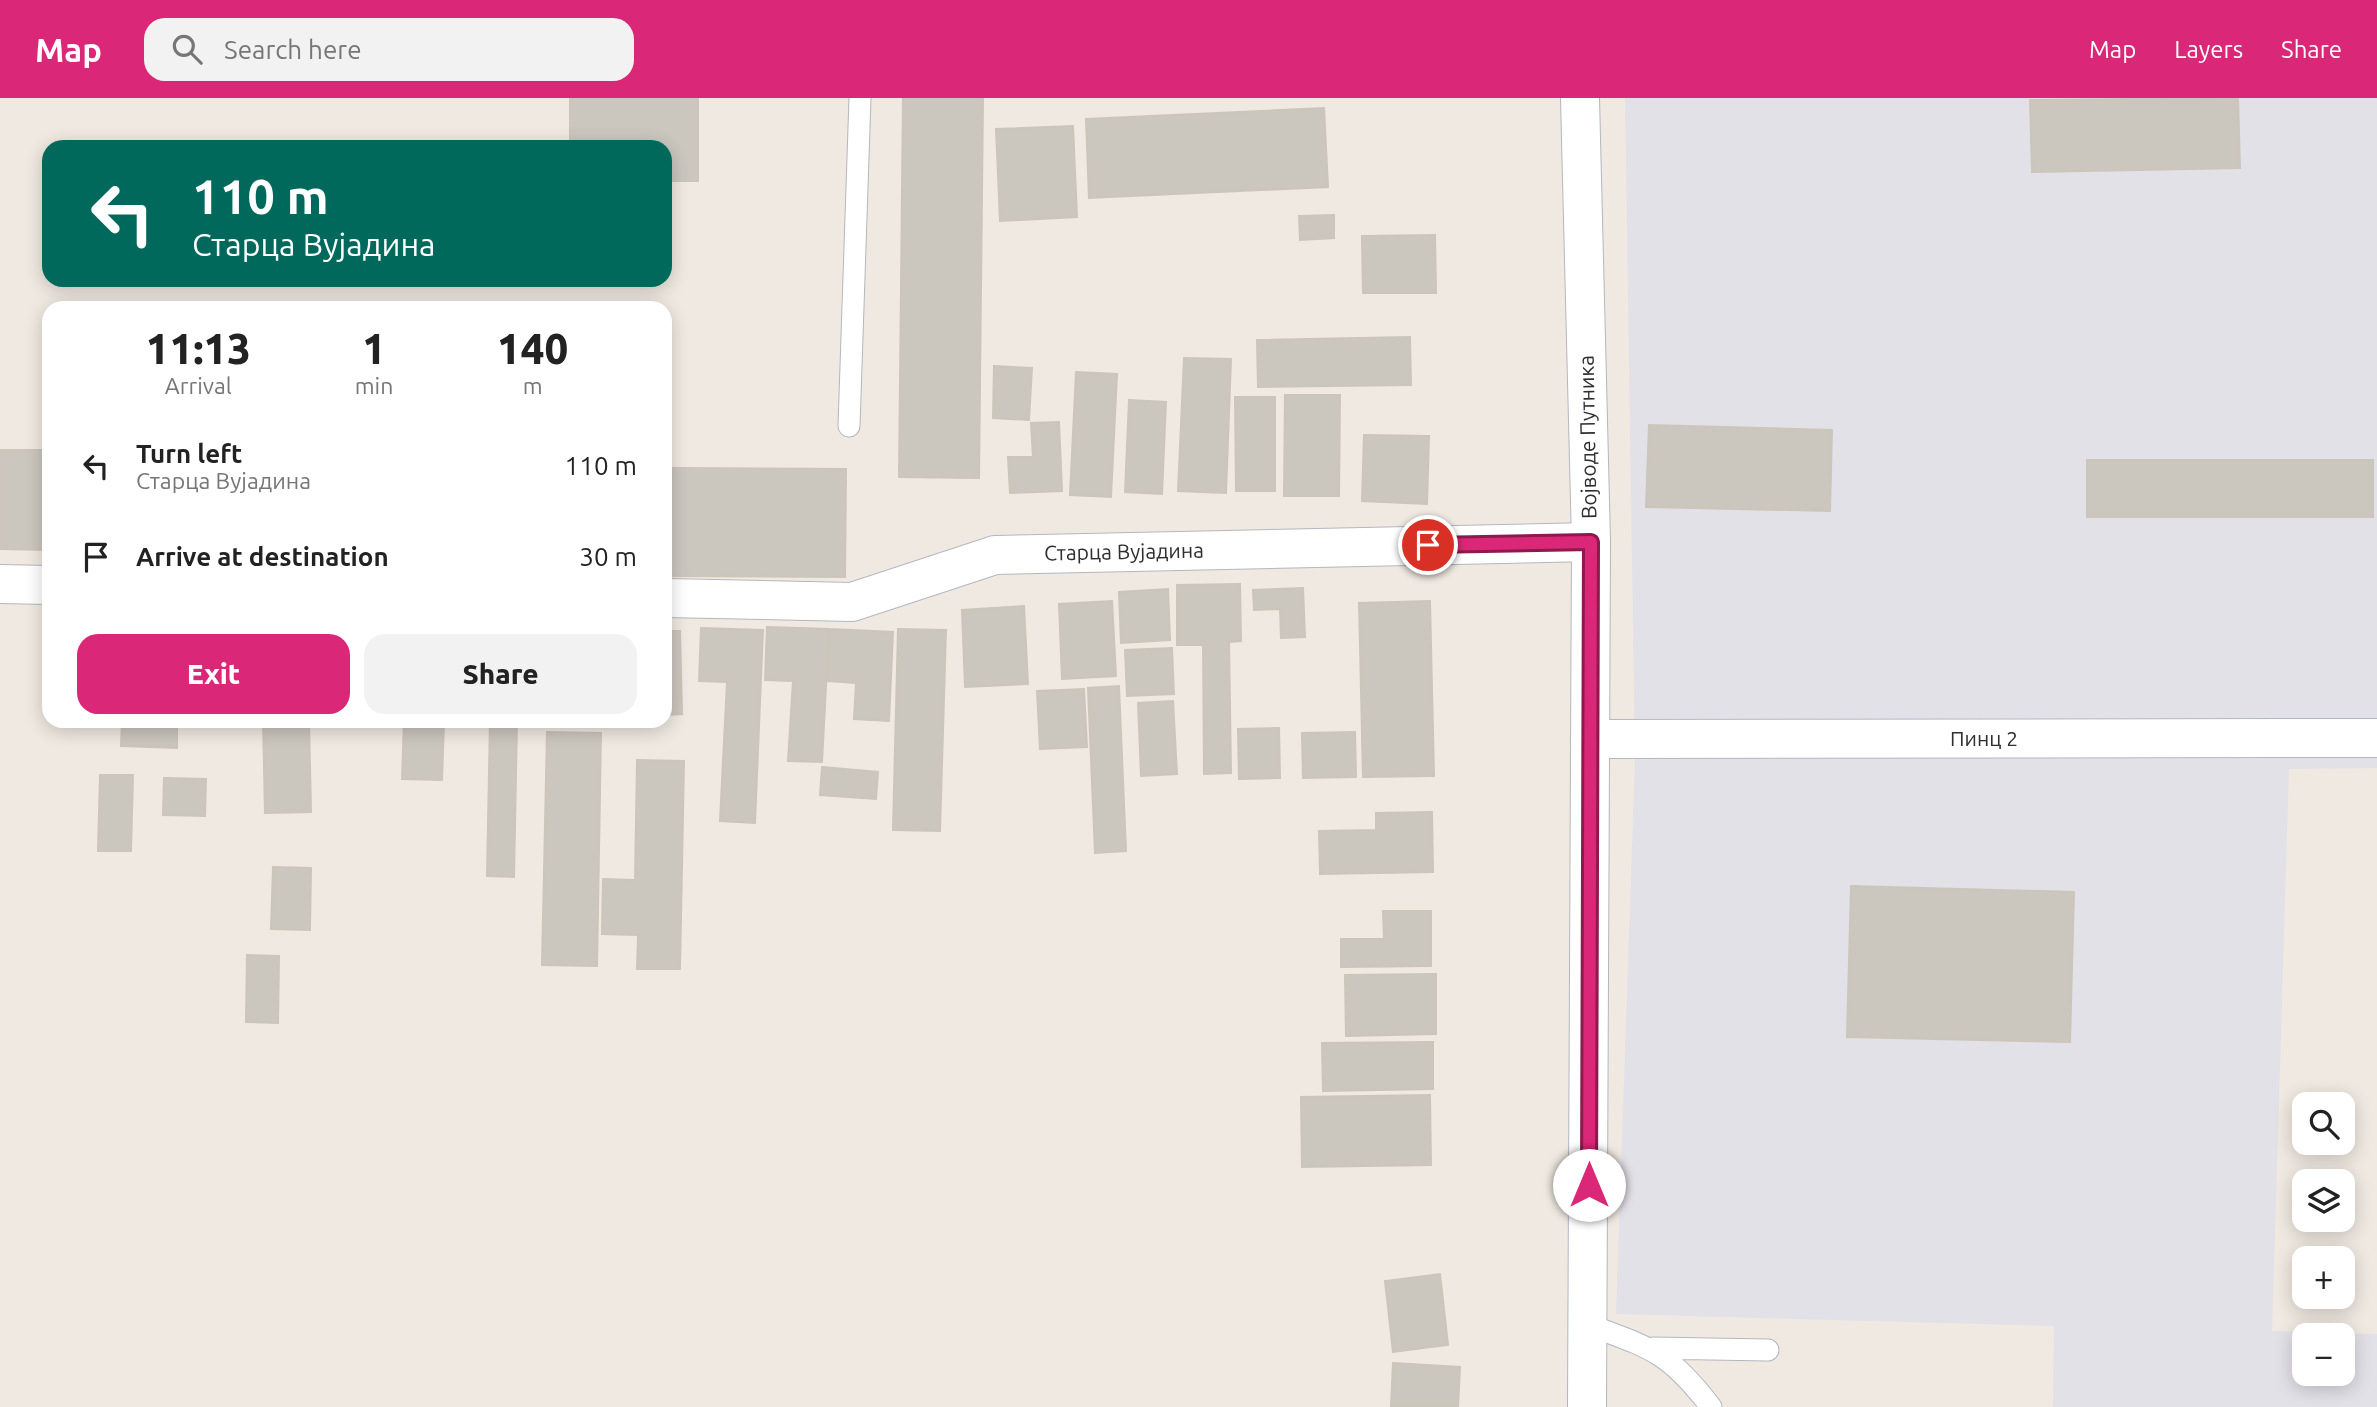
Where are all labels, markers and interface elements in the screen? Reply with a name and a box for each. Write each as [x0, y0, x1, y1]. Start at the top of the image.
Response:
search box [144, 18, 634, 81]
icon: search [168, 30, 206, 68]
text: Map [35, 31, 102, 68]
text: Search here [224, 35, 362, 64]
text: Map [2089, 36, 2136, 63]
text: Layers [2174, 36, 2243, 63]
text: Share [2281, 36, 2342, 63]
icon: left [77, 168, 168, 259]
text: 110 m [192, 168, 329, 223]
text: Старца Вујадина [192, 226, 436, 262]
text: 11:13 [146, 325, 251, 372]
text: 1 [362, 325, 386, 372]
text: 140 [497, 325, 568, 372]
street label: Војводе Путника [1574, 355, 1600, 519]
text: Arrival [165, 373, 232, 398]
text: min [355, 373, 393, 398]
text: m [523, 373, 543, 398]
text: Turn left [136, 439, 242, 468]
icon: left [77, 447, 115, 485]
text: 110 m [565, 451, 637, 480]
text: Старца Вујадина [136, 468, 311, 493]
pin [1398, 515, 1458, 575]
icon: arrive [1409, 526, 1447, 564]
icon: arrive [77, 538, 115, 576]
street label: Старца Вујадина [1044, 538, 1204, 564]
text: Arrive at destination [136, 542, 389, 571]
text: 30 m [579, 542, 637, 571]
button: Exit [77, 634, 350, 714]
button: Share [364, 634, 637, 714]
street label: Пинц 2 [1950, 726, 2018, 750]
map controls [2292, 1092, 2355, 1386]
button: search [2292, 1092, 2355, 1155]
position arrow [1552, 1148, 1626, 1222]
button: layers [2292, 1169, 2355, 1232]
button: + [2292, 1246, 2355, 1309]
button: − [2292, 1323, 2355, 1386]

